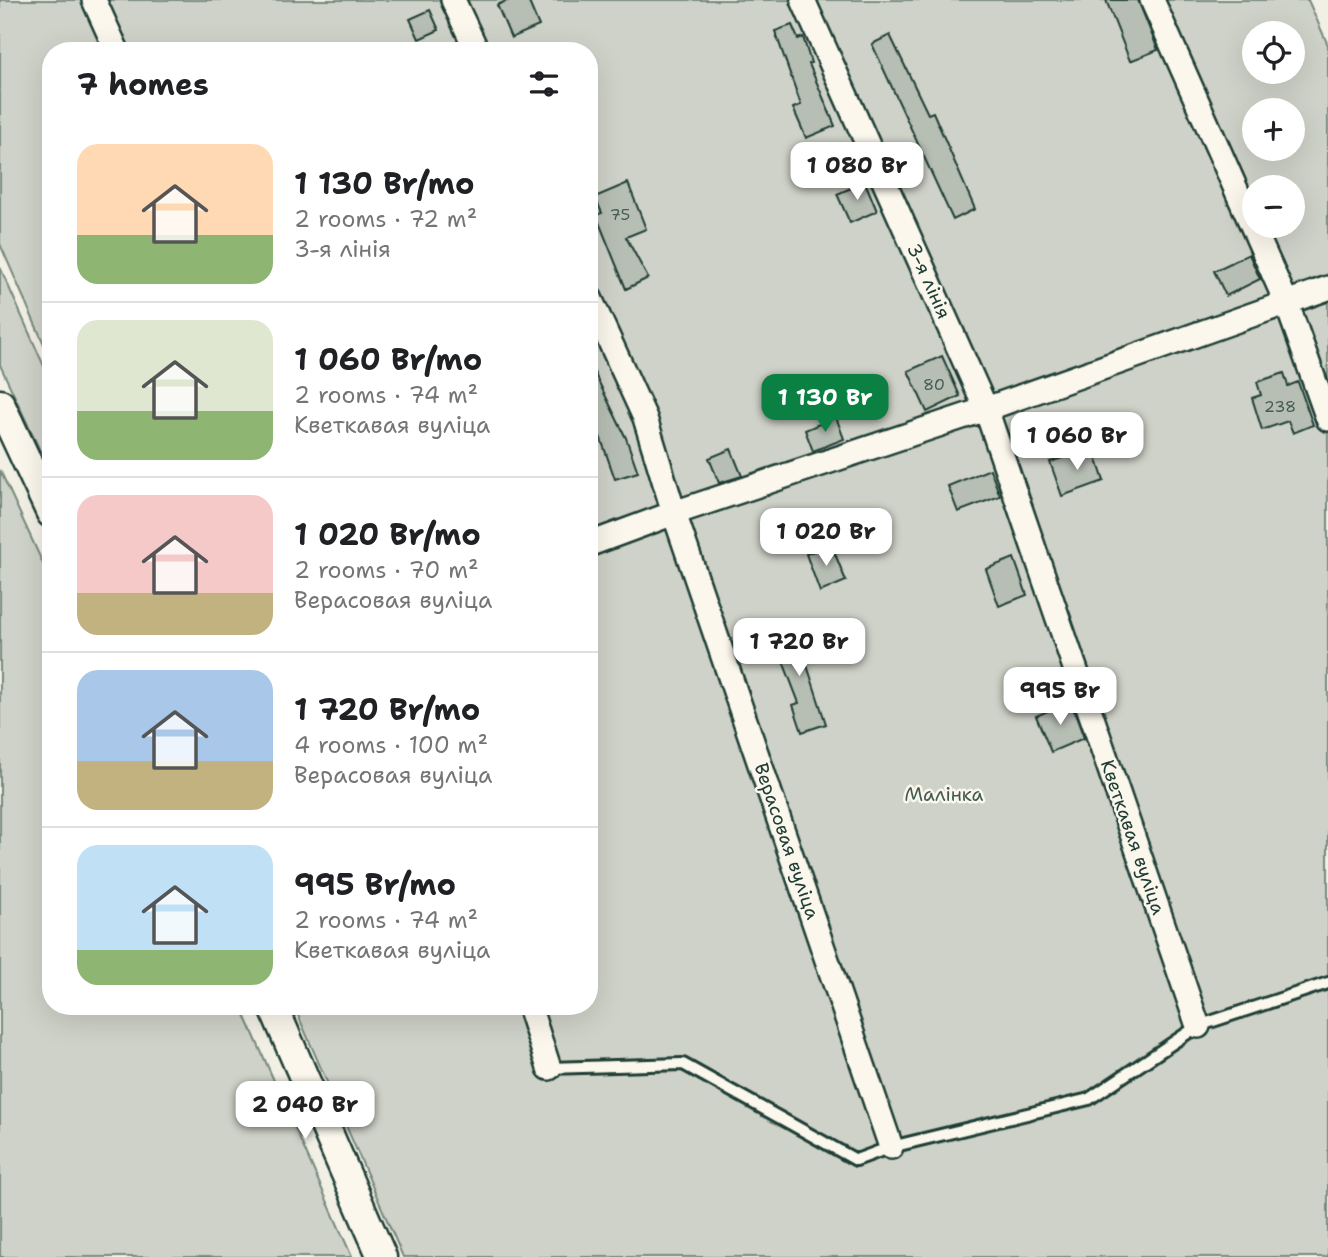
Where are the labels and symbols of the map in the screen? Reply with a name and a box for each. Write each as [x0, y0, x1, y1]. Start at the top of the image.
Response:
pin: 1 080 Br [785, 142, 929, 202]
house number: 75 [610, 204, 630, 225]
street label: 3-я лінія [901, 239, 957, 323]
pin: 1 130 Br [753, 374, 897, 434]
house number: 80 [923, 374, 945, 395]
house number: 238 [1264, 396, 1296, 417]
pin: 1 060 Br [1005, 412, 1149, 472]
pin: 1 020 Br [754, 508, 898, 568]
pin: 1 720 Br [727, 618, 871, 678]
pin: 995 Br [1003, 668, 1117, 727]
street label: Кветкавая вуліца [1095, 756, 1171, 918]
street label: Верасовая вуліца [749, 759, 826, 923]
park label: Малінка [905, 782, 984, 807]
pin: 2 040 Br [233, 1082, 377, 1141]

